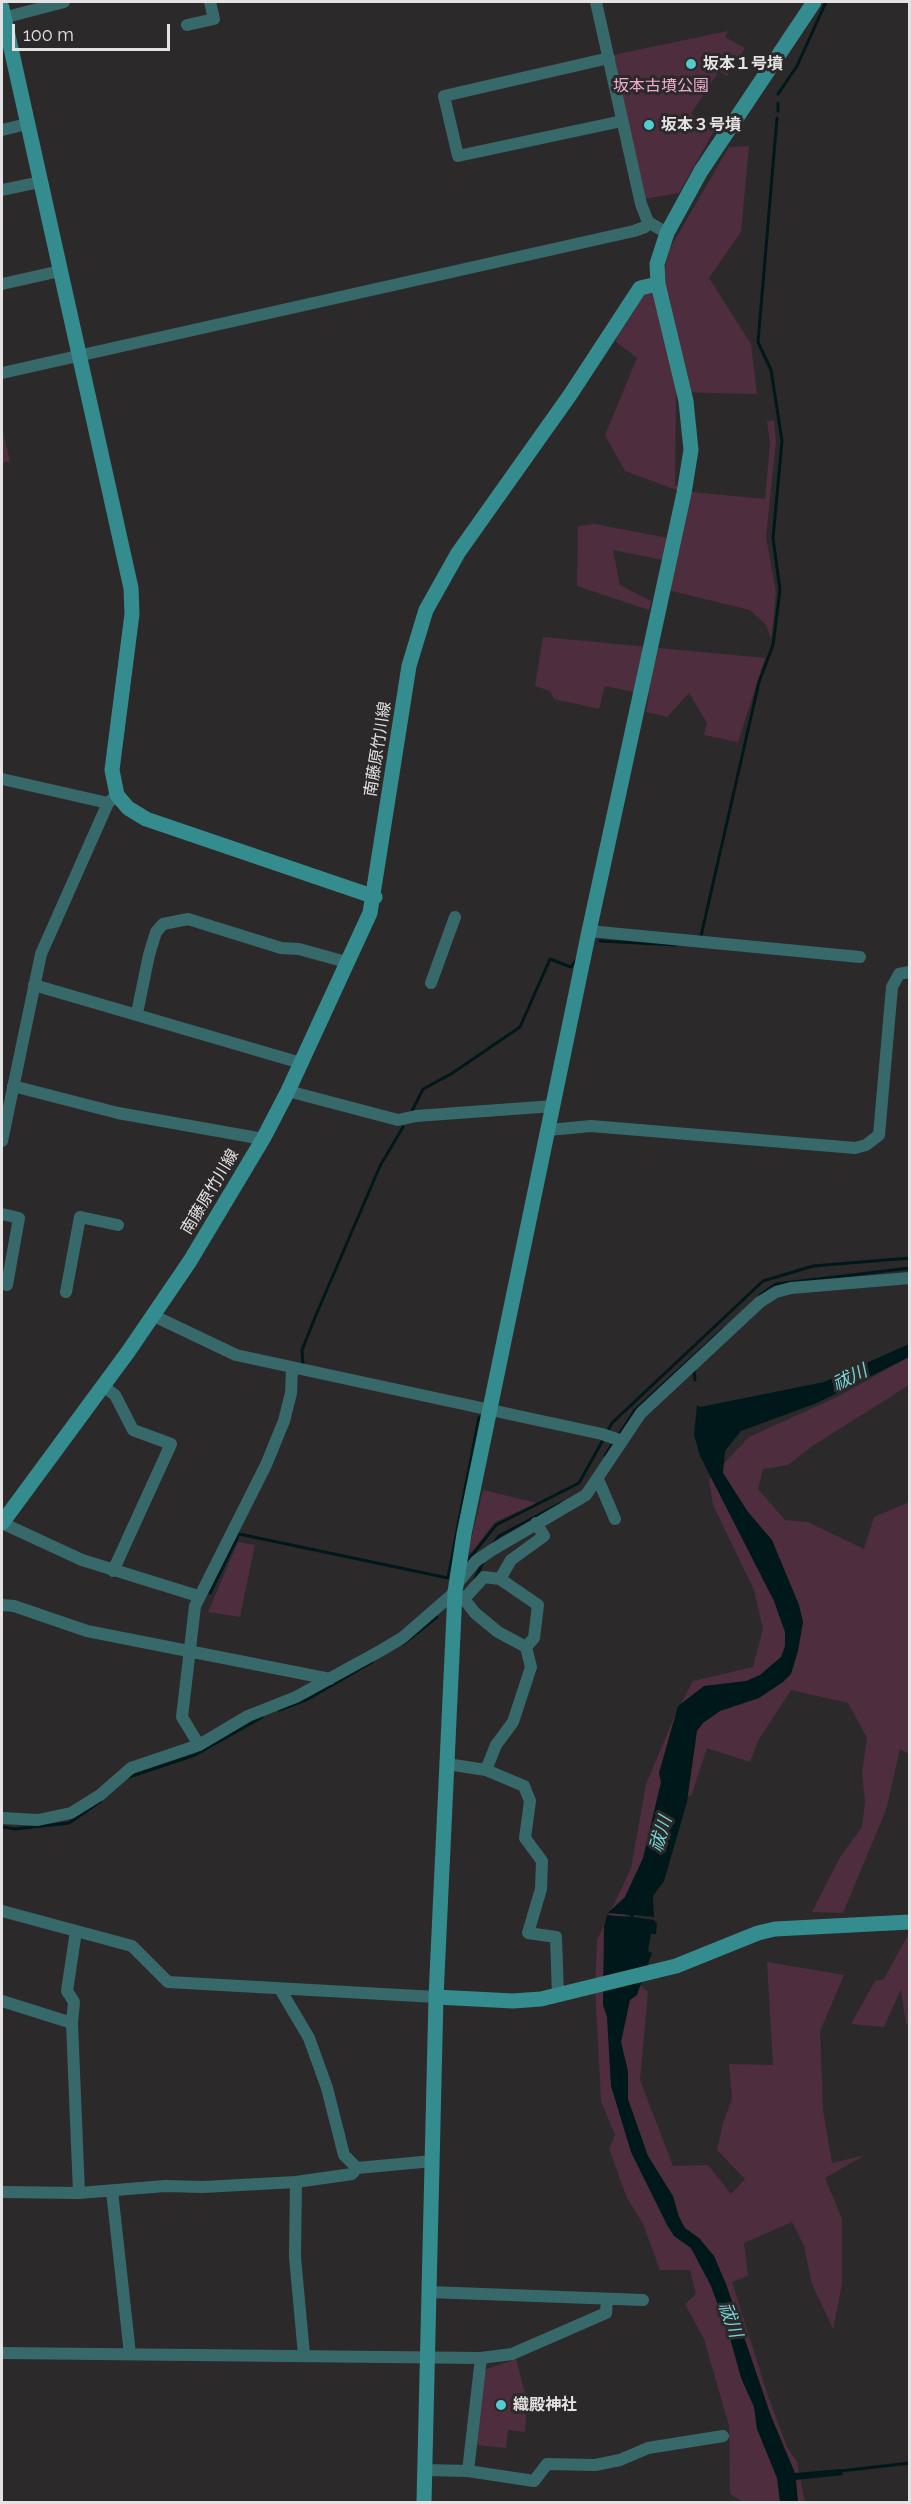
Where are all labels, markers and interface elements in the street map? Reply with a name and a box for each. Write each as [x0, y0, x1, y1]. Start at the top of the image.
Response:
scale bar [15, 12, 172, 50]
text: 100 m [23, 24, 74, 45]
place label: 坂本１号墳 [703, 54, 783, 74]
marker: 坂本１号墳 [684, 57, 698, 71]
park label: 坂本古墳公園 [613, 76, 709, 96]
place label: 坂本３号墳 [661, 115, 741, 135]
marker: 坂本３号墳 [642, 118, 656, 132]
street label: 南藤原竹川線 [361, 700, 395, 798]
street label: 南藤原竹川線 [177, 1146, 243, 1238]
water label: 祓川 [829, 1360, 871, 1396]
water label: 祓川 [645, 1814, 677, 1854]
water label: 祓川 [714, 2299, 746, 2341]
place label: 織殿神社 [513, 2395, 577, 2415]
marker: 織殿神社 [494, 2398, 508, 2412]

